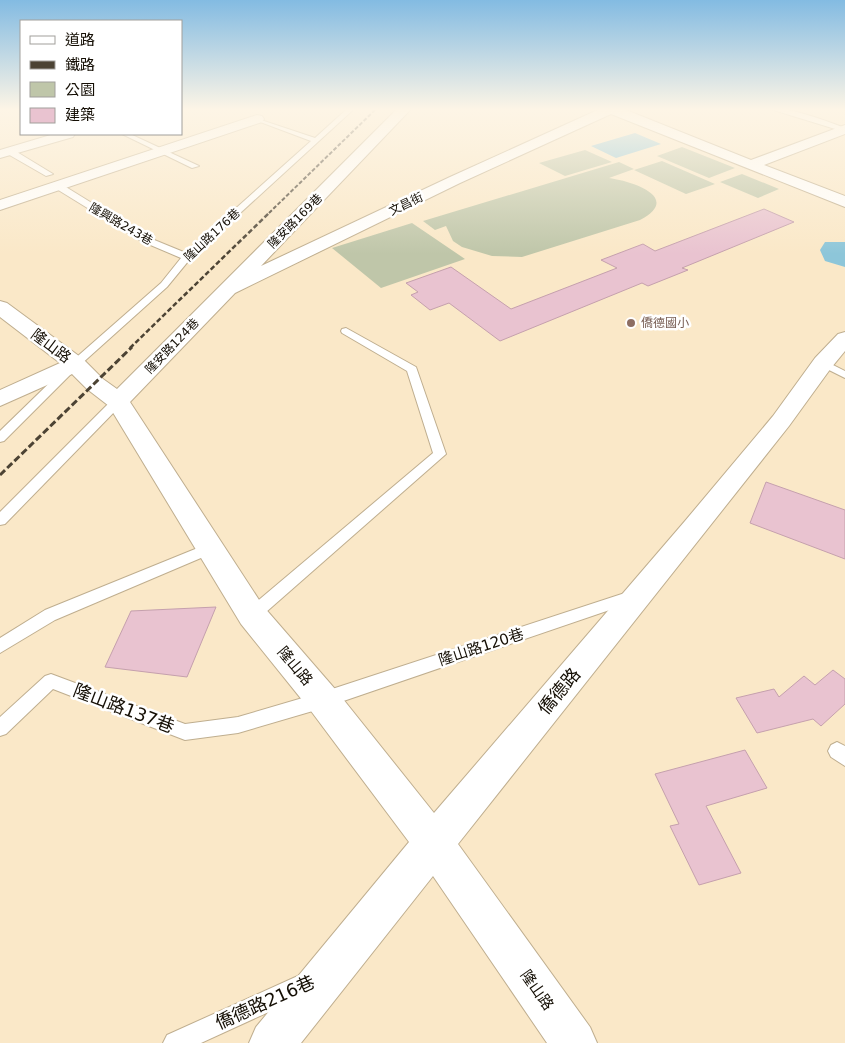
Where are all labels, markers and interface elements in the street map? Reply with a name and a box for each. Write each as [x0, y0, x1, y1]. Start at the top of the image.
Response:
legend [20, 20, 182, 135]
text: 道路 [65, 31, 95, 49]
text: 鐵路 [65, 56, 95, 74]
text: 公園 [65, 81, 95, 99]
text: 建築 [65, 106, 95, 124]
street label: 文昌街 [387, 190, 425, 218]
street label: 隆安路169巷 [265, 191, 325, 251]
street label: 隆興路243巷 [87, 200, 155, 248]
street label: 隆山路176巷 [181, 206, 243, 264]
street label: 隆安路124巷 [142, 316, 202, 376]
place label: 僑德國小 [641, 316, 689, 330]
marker: 僑德國小 [625, 317, 637, 329]
street label: 隆山路 [28, 325, 74, 367]
street label: 隆山路120巷 [436, 625, 526, 669]
street label: 隆山路 [274, 643, 316, 689]
street label: 僑德路 [534, 664, 584, 718]
street label: 隆山路137巷 [71, 679, 177, 737]
street label: 隆山路 [517, 966, 557, 1014]
street label: 僑德路216巷 [212, 971, 318, 1033]

